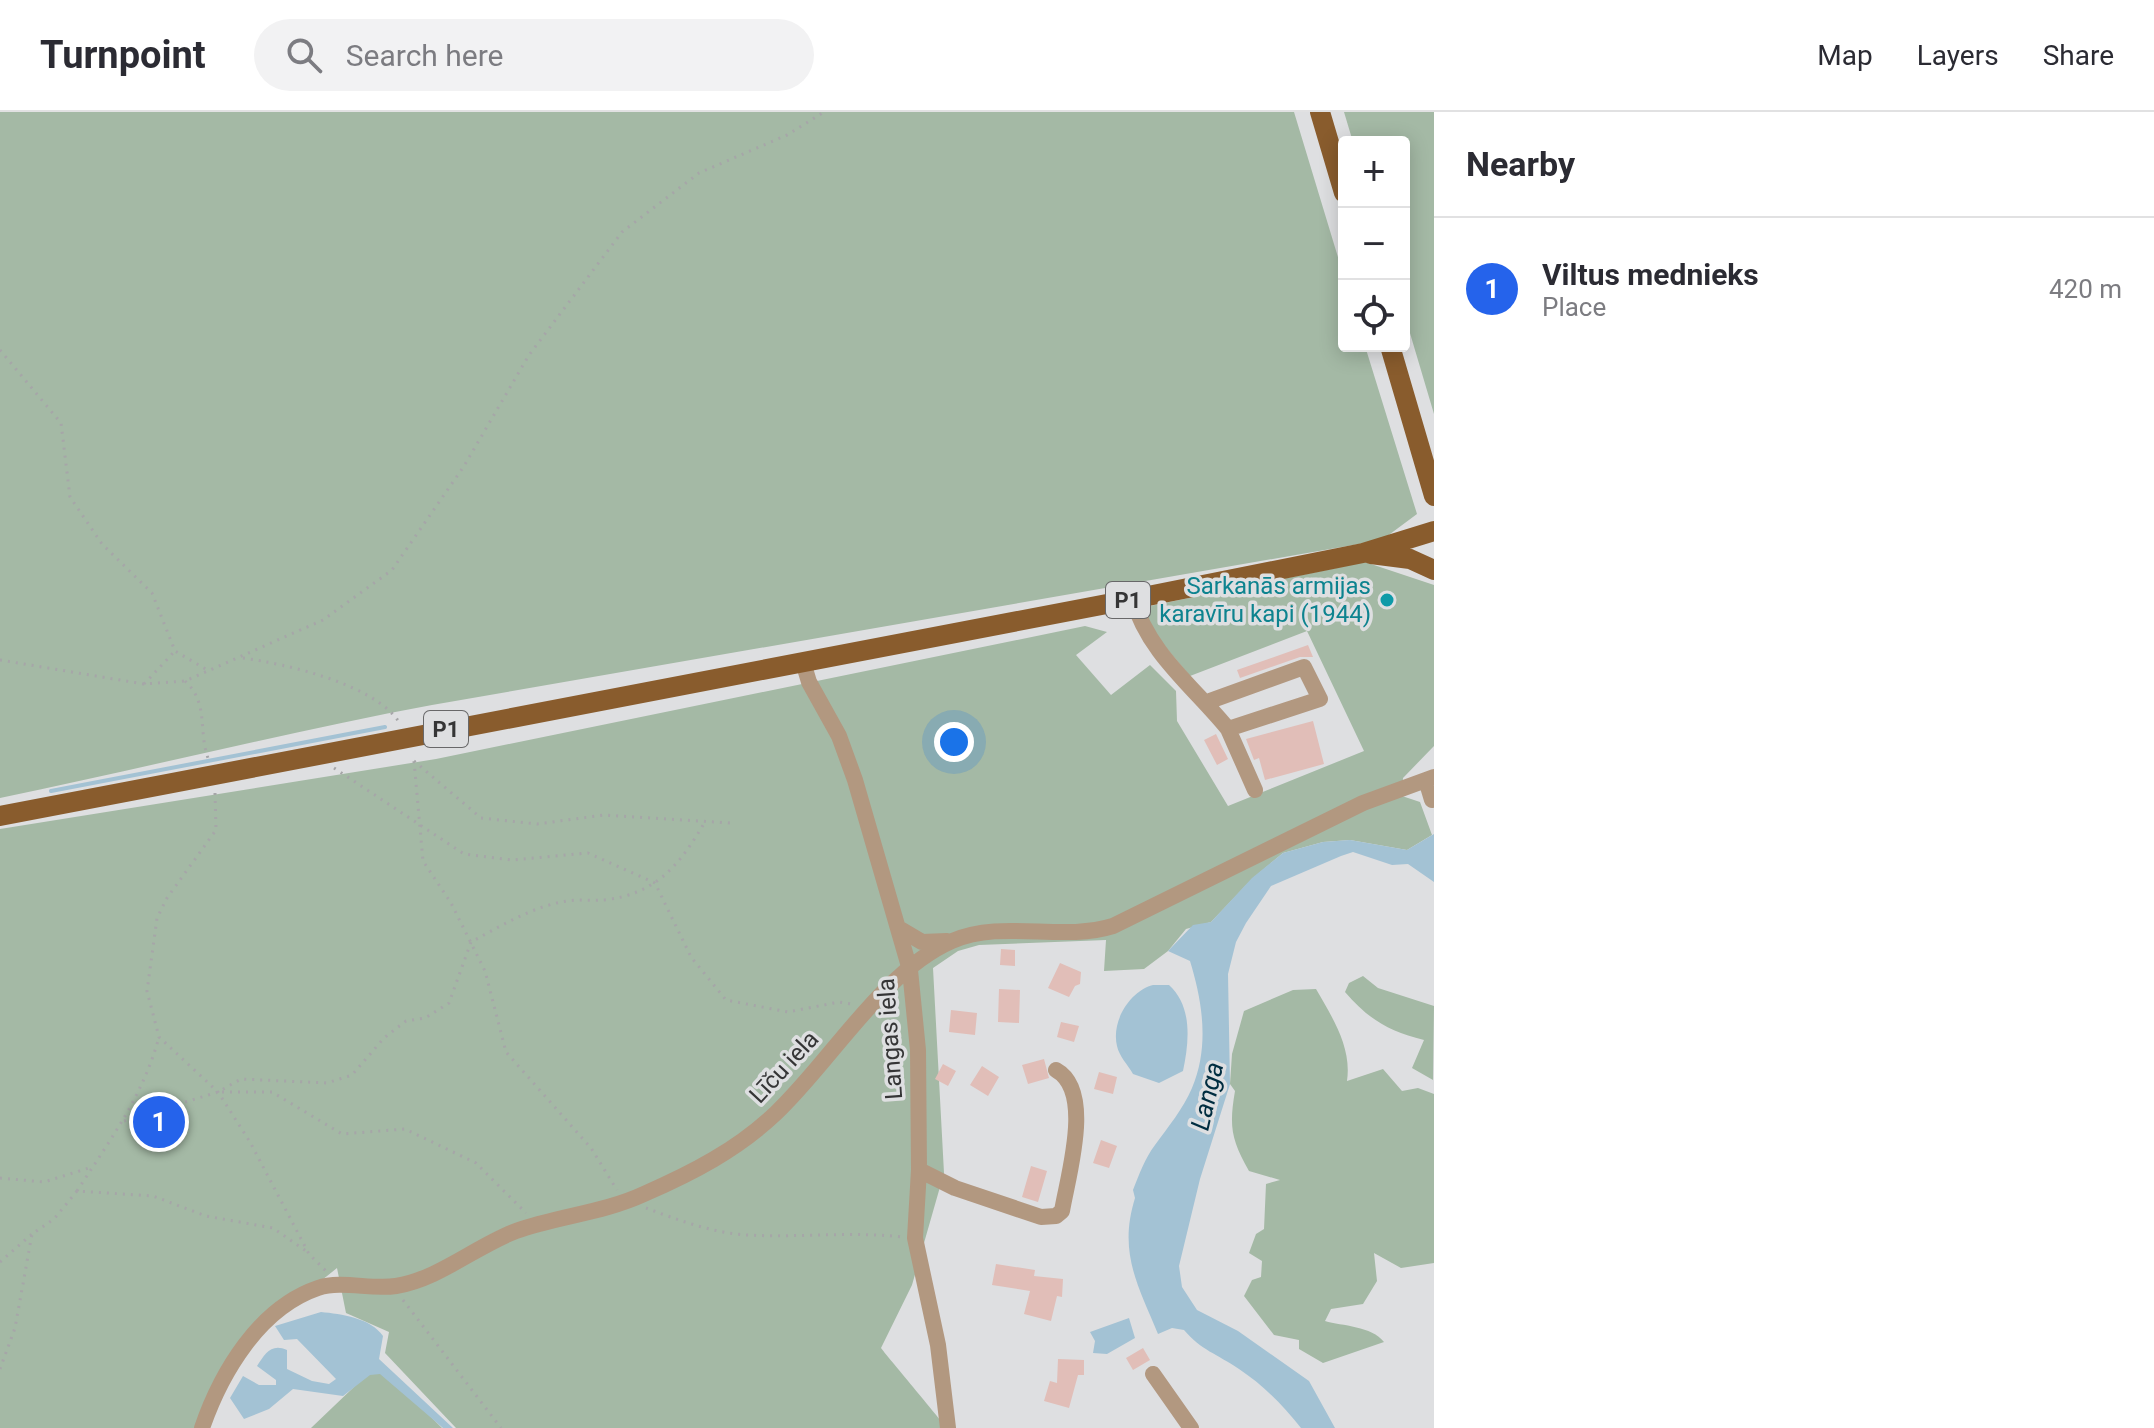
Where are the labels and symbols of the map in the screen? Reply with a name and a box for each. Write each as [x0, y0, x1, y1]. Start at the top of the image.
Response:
place label: Sarkanās armijas karavīru kapi (1944) [1159, 572, 1371, 628]
road number: P1 [1106, 582, 1150, 618]
marker: Sarkanās armijas karavīru kapi (1944) [1378, 591, 1396, 609]
road number: P1 [424, 711, 468, 747]
your location [934, 722, 974, 762]
street label: Langas iela [872, 977, 908, 1101]
street label: Līču iela [744, 1025, 824, 1109]
water label: Langa [1185, 1059, 1229, 1133]
pin: 1 [133, 1092, 185, 1152]

